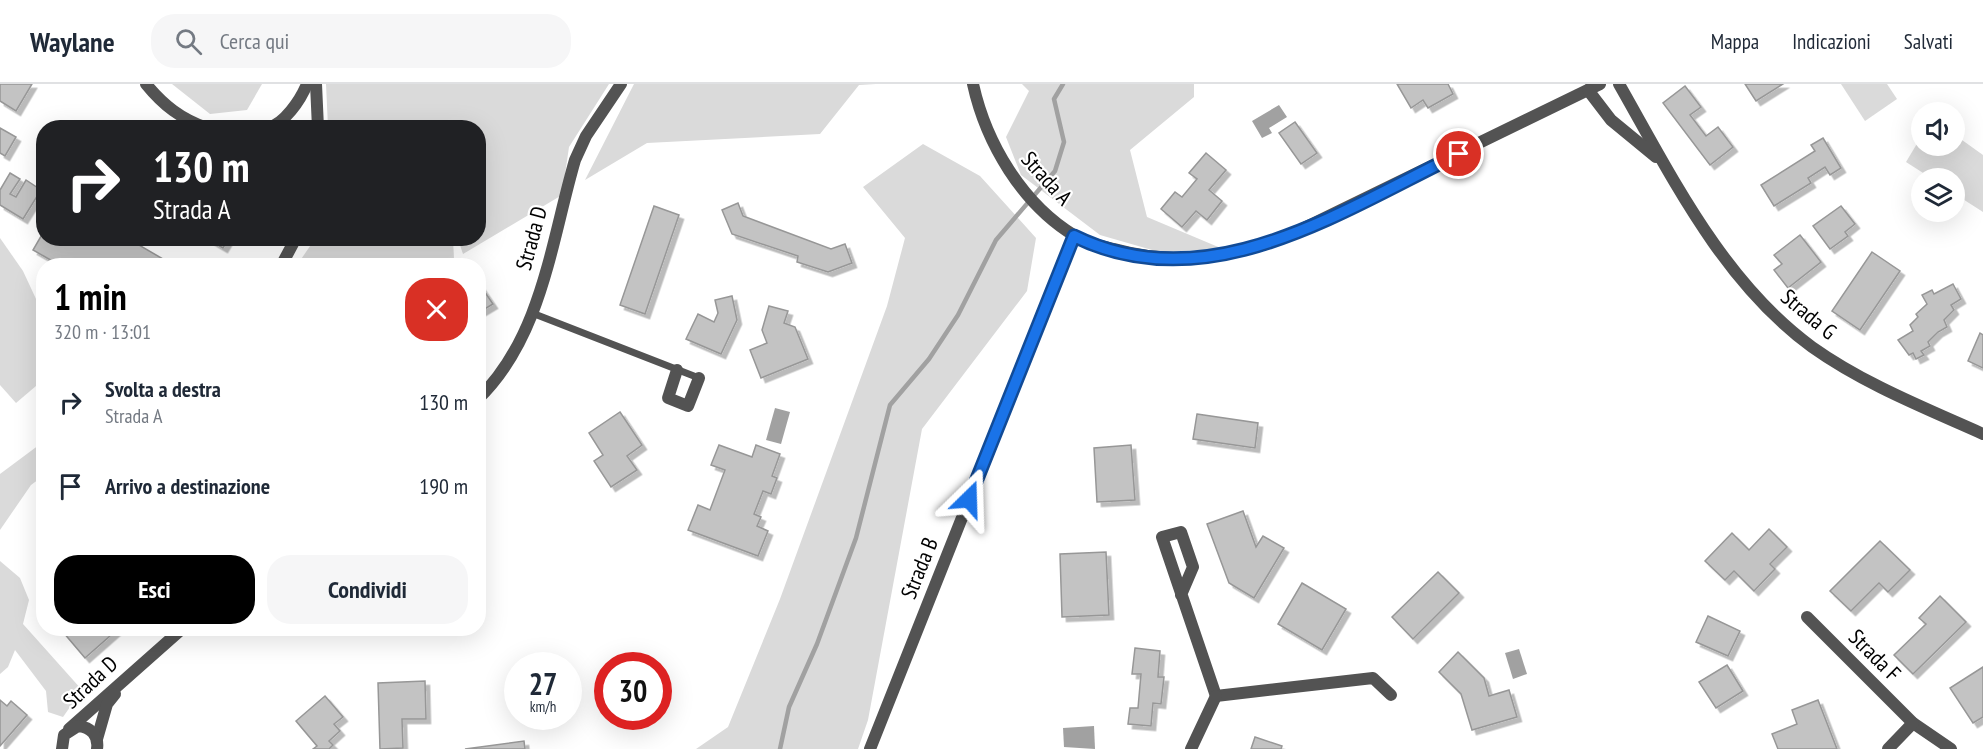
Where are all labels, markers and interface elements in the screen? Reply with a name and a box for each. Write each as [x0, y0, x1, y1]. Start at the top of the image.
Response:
search box [151, 14, 571, 68]
text: Waylane [30, 23, 115, 60]
icon: search [172, 25, 205, 58]
text: Cerca qui [220, 27, 289, 55]
text: Mappa [1711, 28, 1759, 55]
text: Indicazioni [1792, 28, 1871, 55]
text: Salvati [1904, 28, 1953, 55]
map controls [1911, 102, 1965, 222]
button: sound [1911, 102, 1965, 156]
pin [1433, 128, 1484, 179]
icon: arrive [1442, 137, 1475, 170]
text: 130 m [153, 139, 250, 194]
icon: right [54, 144, 132, 222]
street label: Strada A [1015, 145, 1079, 211]
button: layers [1911, 168, 1965, 222]
text: Strada A [153, 192, 230, 226]
street label: Strada D [509, 203, 553, 273]
text: 1 min [54, 273, 127, 320]
button: close [405, 278, 468, 341]
street label: Strada G [1775, 283, 1843, 345]
text: 320 m · 13:01 [54, 319, 151, 345]
text: Svolta a destra [105, 375, 221, 403]
icon: right [54, 386, 87, 419]
text: 130 m [419, 388, 468, 416]
text: Strada A [105, 403, 162, 429]
position arrow [937, 467, 1001, 531]
icon: arrive [54, 470, 87, 503]
text: Arrivo a destinazione [105, 472, 270, 500]
text: 190 m [419, 472, 468, 500]
street label: Strada B [894, 533, 944, 603]
button: Esci [54, 555, 255, 624]
button: Condividi [267, 555, 468, 624]
street label: Strada F [1843, 623, 1907, 687]
street label: Strada D [57, 650, 123, 714]
speed limit sign: 30 [594, 652, 672, 730]
text: 27 [529, 664, 557, 703]
text: km/h [530, 697, 556, 716]

